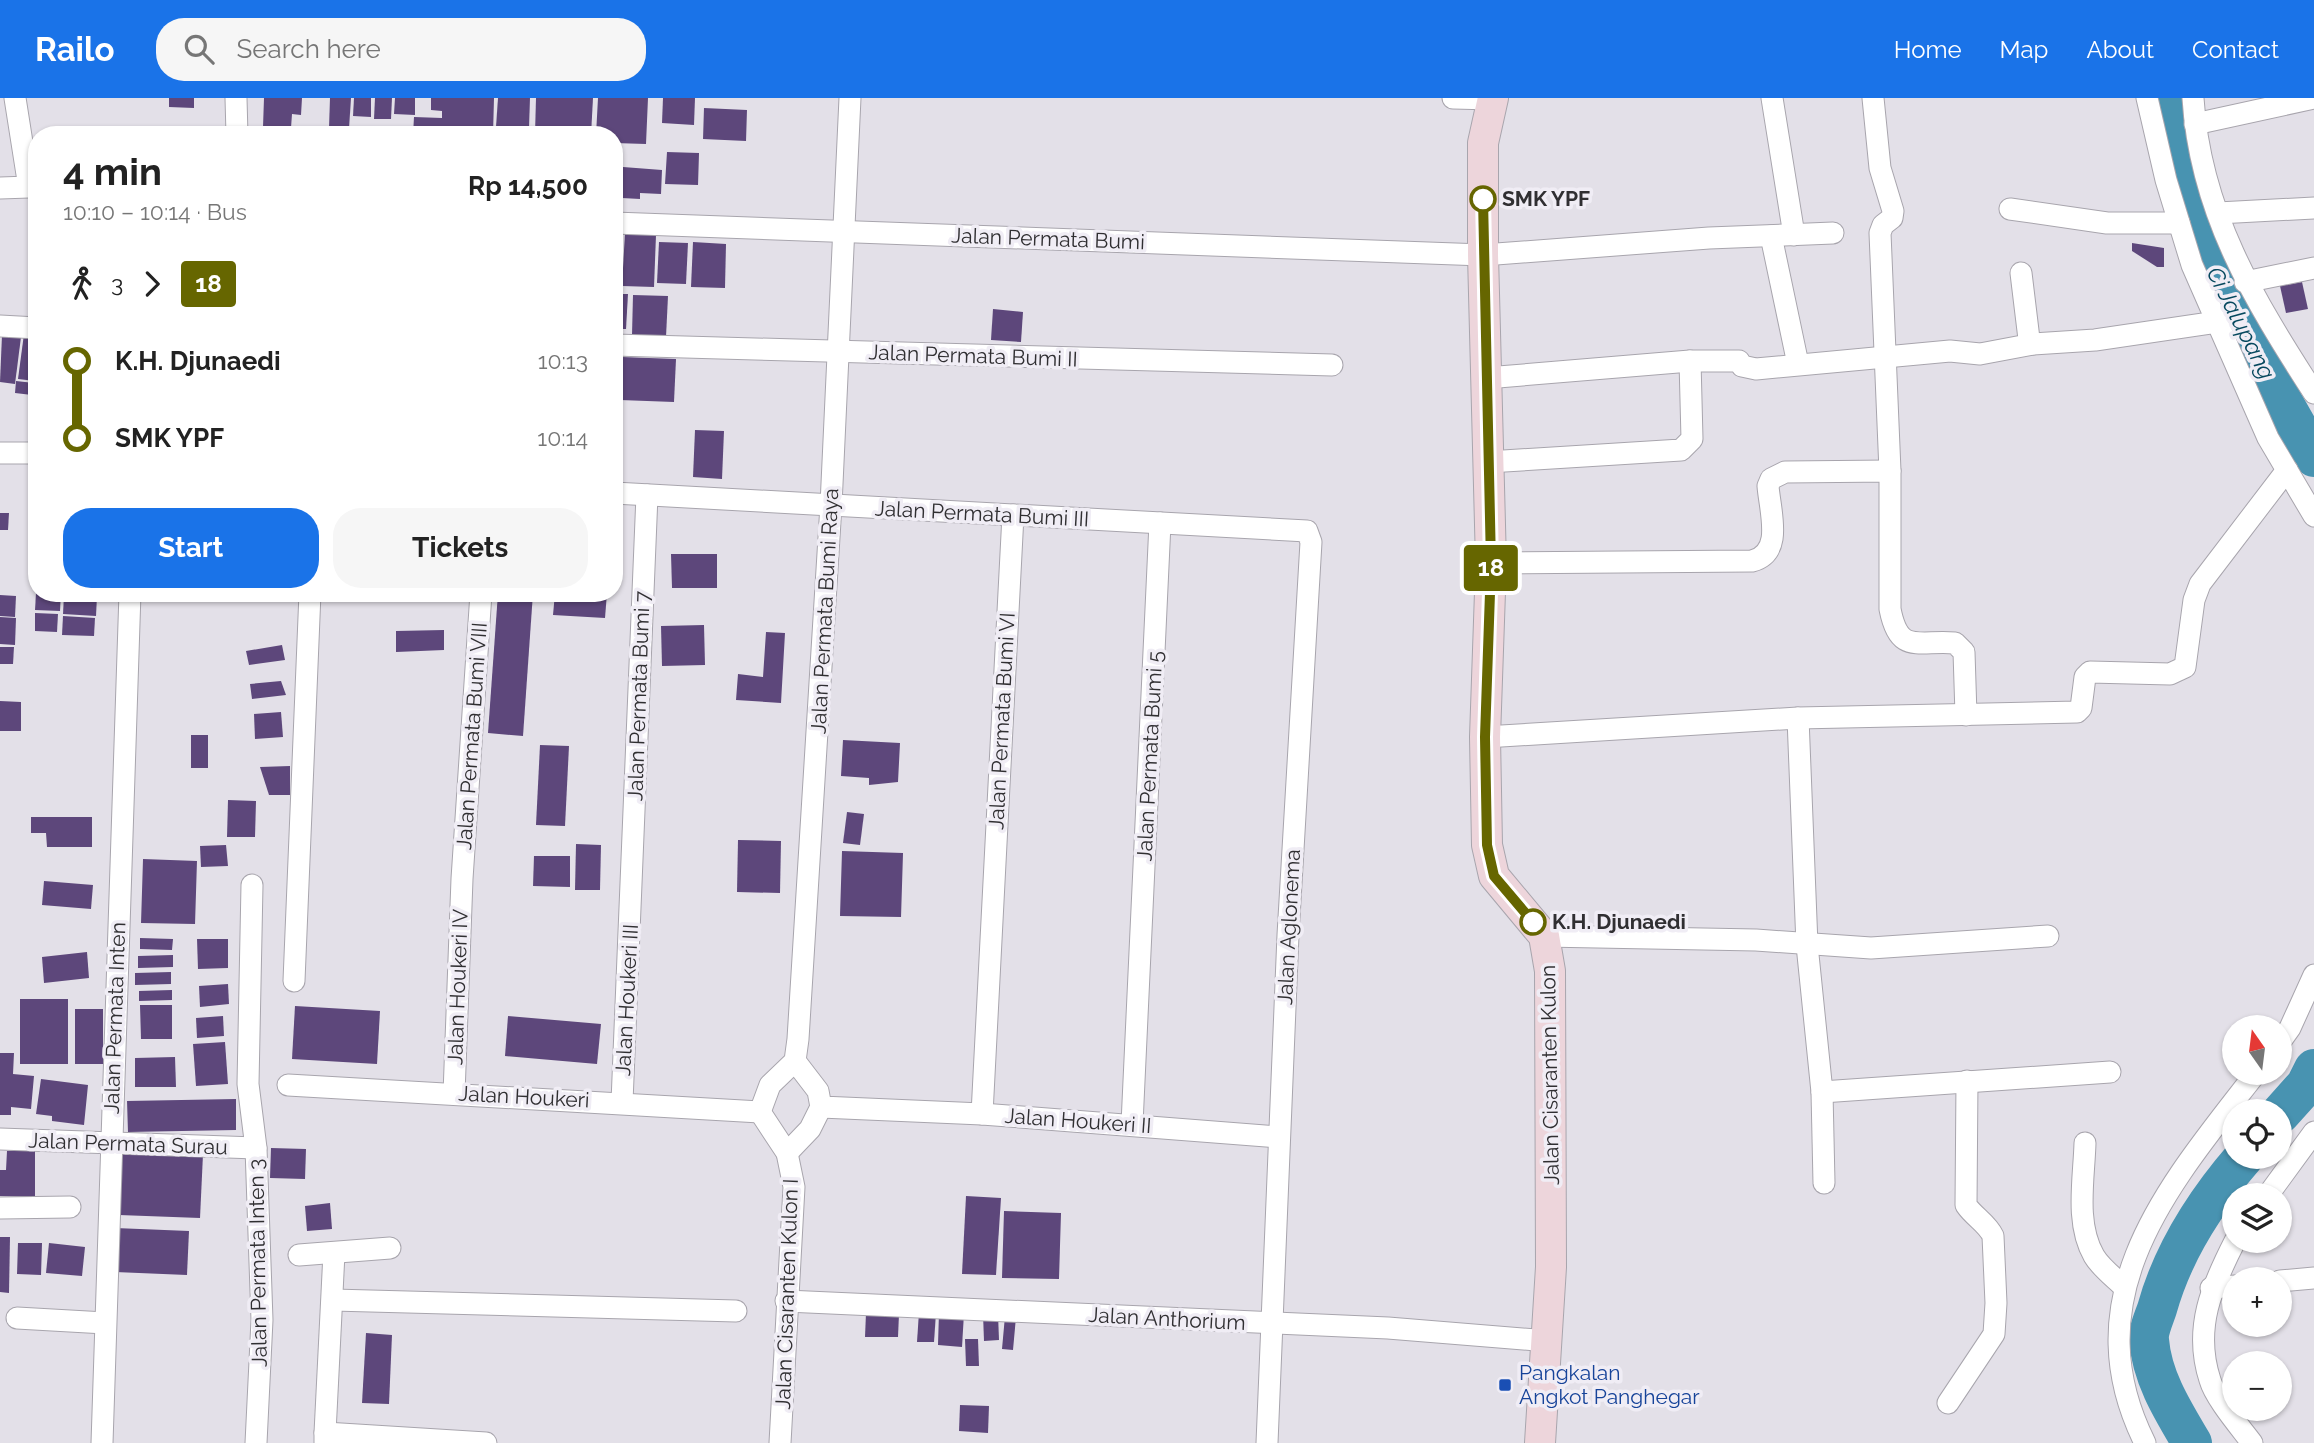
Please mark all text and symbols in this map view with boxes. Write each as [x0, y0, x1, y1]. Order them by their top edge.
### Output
search box [156, 18, 646, 81]
text: Railo [35, 30, 114, 69]
icon: search [180, 30, 218, 68]
text: Search here [236, 34, 381, 64]
text: Home [1894, 35, 1962, 64]
text: Map [2000, 35, 2048, 64]
text: About [2086, 35, 2154, 64]
text: Contact [2192, 35, 2279, 64]
text: 4 min [63, 149, 162, 194]
text: Rp 14,500 [468, 171, 588, 201]
marker: SMK YPF [1470, 186, 1496, 212]
place label: SMK YPF [1502, 186, 1590, 211]
text: 10:10 – 10:14 · Bus [63, 198, 247, 225]
street label: Jalan Permata Bumi [951, 223, 1145, 254]
water label: Ci Jalupang [2202, 262, 2281, 384]
icon: walk [63, 265, 101, 303]
icon: forward [133, 265, 171, 303]
text: 18 [195, 269, 222, 298]
text: 3 [111, 270, 123, 297]
street label: Jalan Permata Bumi II [868, 339, 1078, 372]
text: K.H. Djunaedi [115, 346, 281, 376]
text: 10:13 [538, 347, 588, 374]
text: SMK YPF [115, 423, 224, 453]
text: 10:14 [537, 424, 588, 451]
street label: Jalan Permata Bumi Raya [806, 487, 843, 734]
street label: Jalan Permata Bumi III [874, 495, 1090, 532]
button: Start [63, 508, 319, 588]
button: Tickets [333, 508, 588, 588]
line badge: 18 [1460, 545, 1522, 591]
text: 18 [1478, 553, 1504, 582]
street label: Jalan Permata Bumi 7 [622, 590, 655, 801]
street label: Jalan Permata Bumi VI [983, 612, 1020, 830]
street label: Jalan Permata Bumi VIII [451, 621, 492, 851]
street label: Jalan Permata Bumi 5 [1132, 650, 1167, 862]
street label: Jalan Aglonema [1272, 848, 1305, 1005]
street label: Jalan Houkeri IV [442, 909, 473, 1065]
marker: K.H. Djunaedi [1520, 909, 1546, 935]
place label: K.H. Djunaedi [1552, 909, 1686, 934]
street label: Jalan Permata Inten [99, 922, 130, 1114]
street label: Jalan Houkeri III [610, 923, 643, 1077]
street label: Jalan Cisaranten Kulon [1535, 965, 1564, 1185]
north arrow [2222, 1015, 2292, 1085]
map controls [2222, 1015, 2292, 1421]
street label: Jalan Houkeri [458, 1081, 590, 1112]
button: locate [2222, 1099, 2292, 1169]
street label: Jalan Houkeri II [1004, 1103, 1152, 1138]
street label: Jalan Permata Surau [28, 1128, 228, 1159]
street label: Jalan Permata Inten 3 [243, 1159, 272, 1367]
street label: Jalan Cisaranten Kulon I [770, 1178, 803, 1410]
button: layers [2222, 1183, 2292, 1253]
button: + [2222, 1267, 2292, 1337]
street label: Jalan Anthorium [1088, 1302, 1246, 1335]
button: − [2222, 1351, 2292, 1421]
place label: Pangkalan Angkot Panghegar [1519, 1360, 1700, 1409]
marker: Pangkalan Angkot Panghegar [1497, 1377, 1513, 1393]

